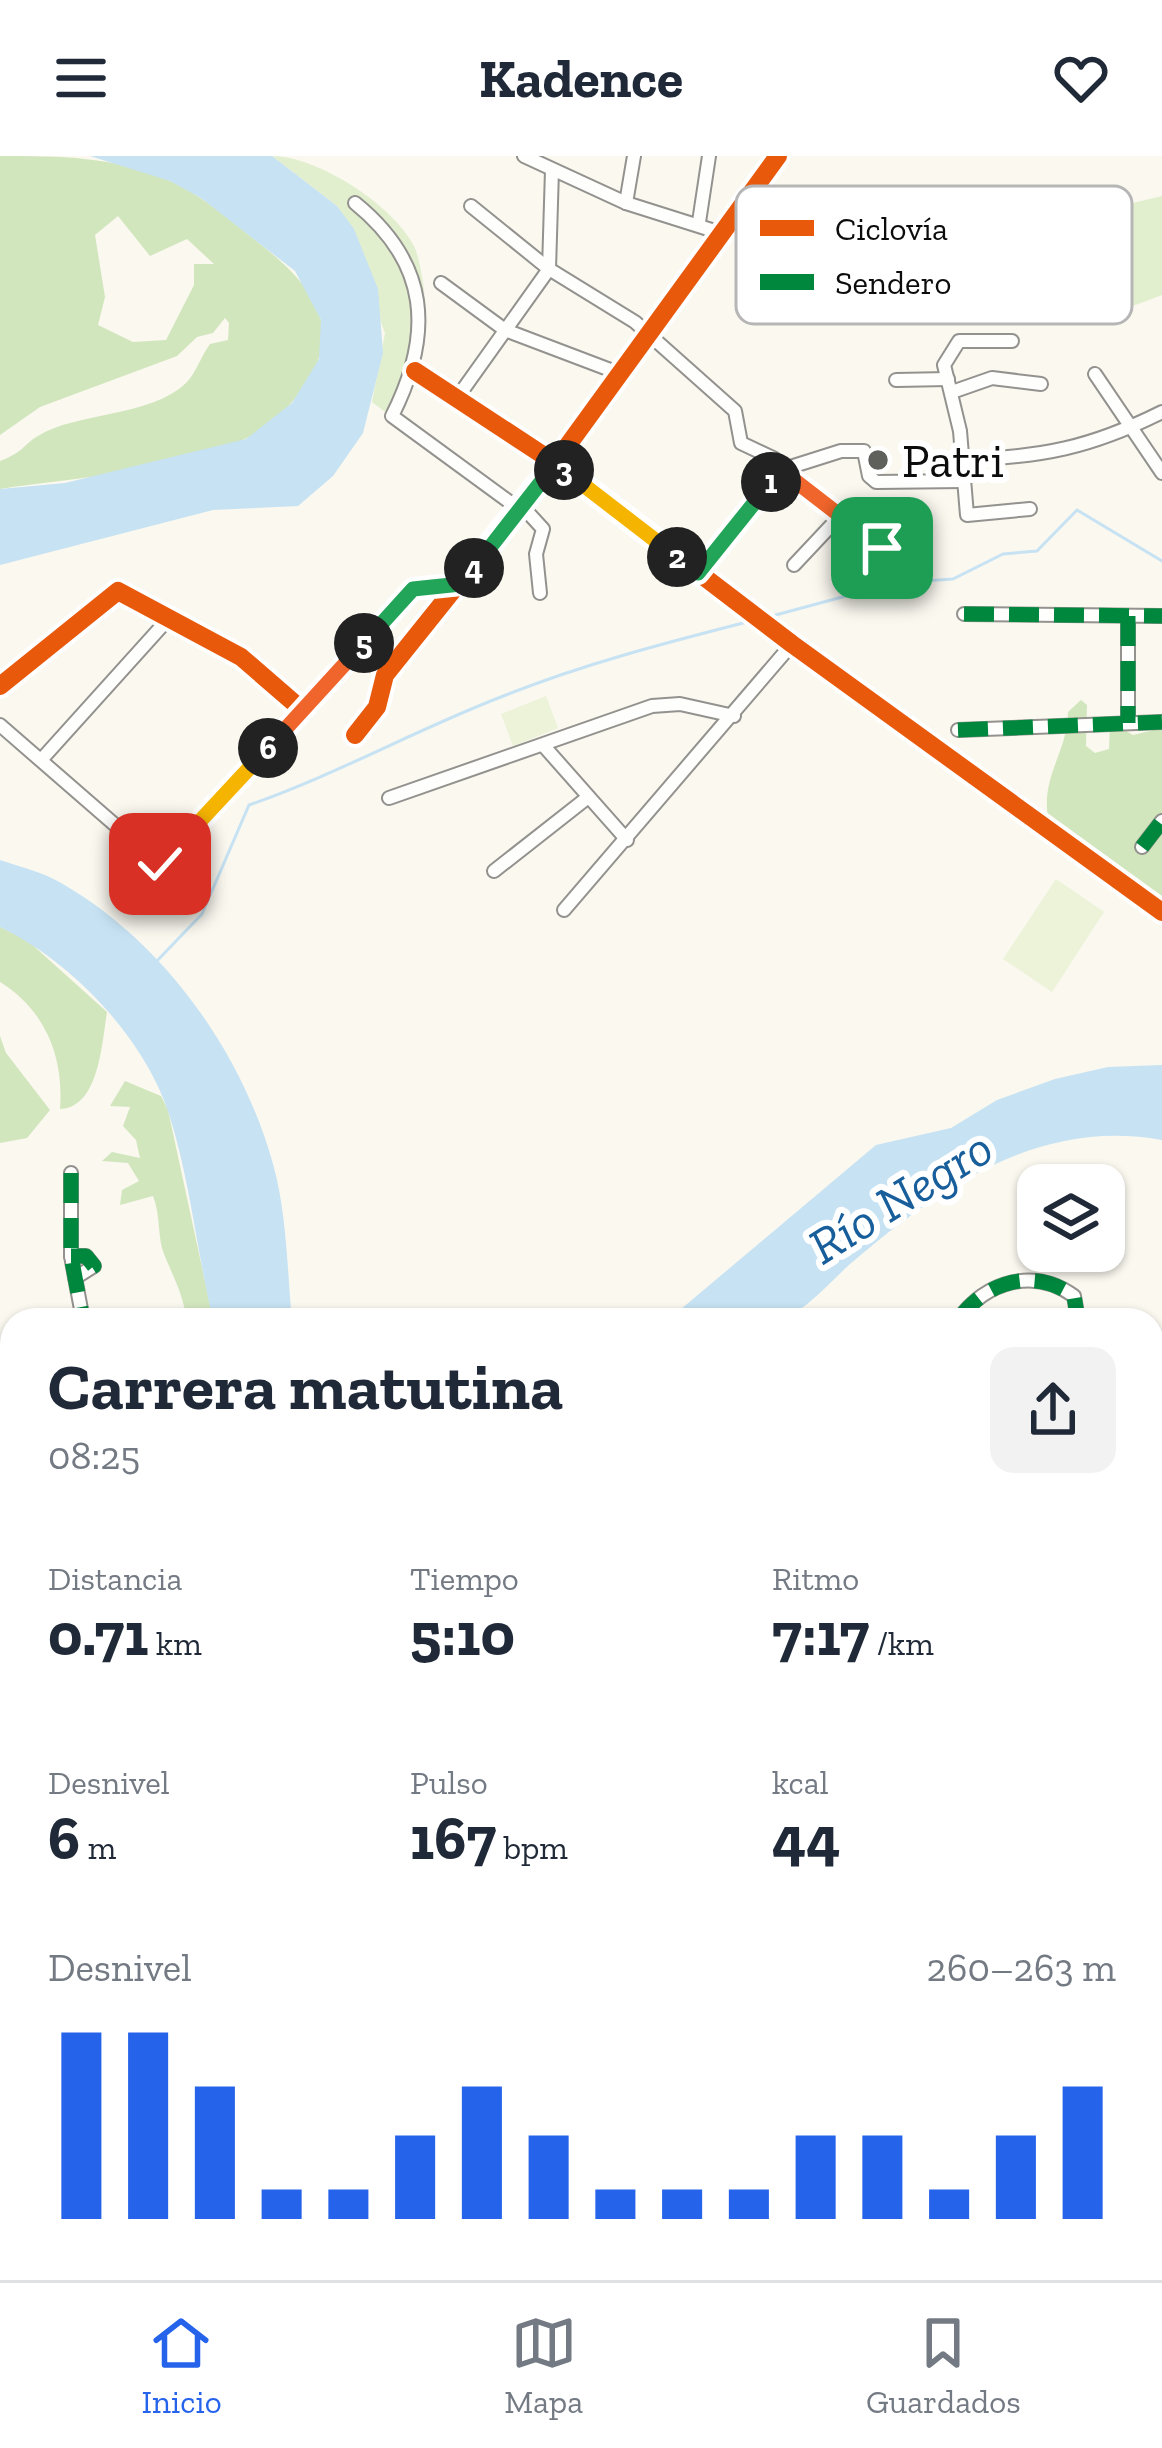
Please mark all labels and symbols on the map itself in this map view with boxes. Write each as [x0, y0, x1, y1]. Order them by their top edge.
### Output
legend [736, 186, 1132, 324]
text: Ciclovía [835, 209, 948, 248]
text: Sendero [835, 263, 951, 302]
place label: Patri [902, 432, 1004, 489]
pin: 3 [534, 440, 594, 500]
marker: Patri [865, 447, 891, 473]
pin: 1 [741, 452, 801, 512]
pin [831, 497, 933, 599]
pin: 2 [647, 527, 707, 587]
pin: 4 [444, 538, 504, 598]
pin: 5 [334, 613, 394, 673]
pin: 6 [238, 718, 298, 778]
pin [109, 813, 211, 915]
water label: Río Negro [797, 1116, 1003, 1277]

